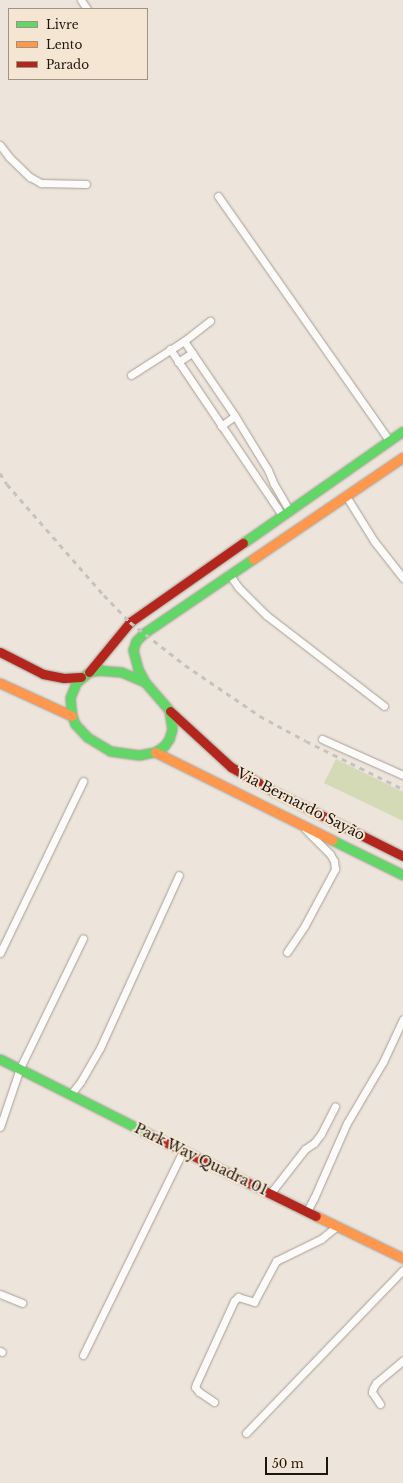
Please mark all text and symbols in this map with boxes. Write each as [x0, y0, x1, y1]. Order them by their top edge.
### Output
legend [8, 8, 148, 80]
text: Livre [46, 17, 79, 32]
text: Lento [46, 37, 82, 52]
text: Parado [46, 57, 89, 72]
street label: Via Bernardo Sayão [234, 764, 368, 844]
street label: Park Way Quadra 01 [131, 1119, 271, 1199]
scale bar [267, 1449, 330, 1475]
text: 50 m [272, 1456, 304, 1471]

